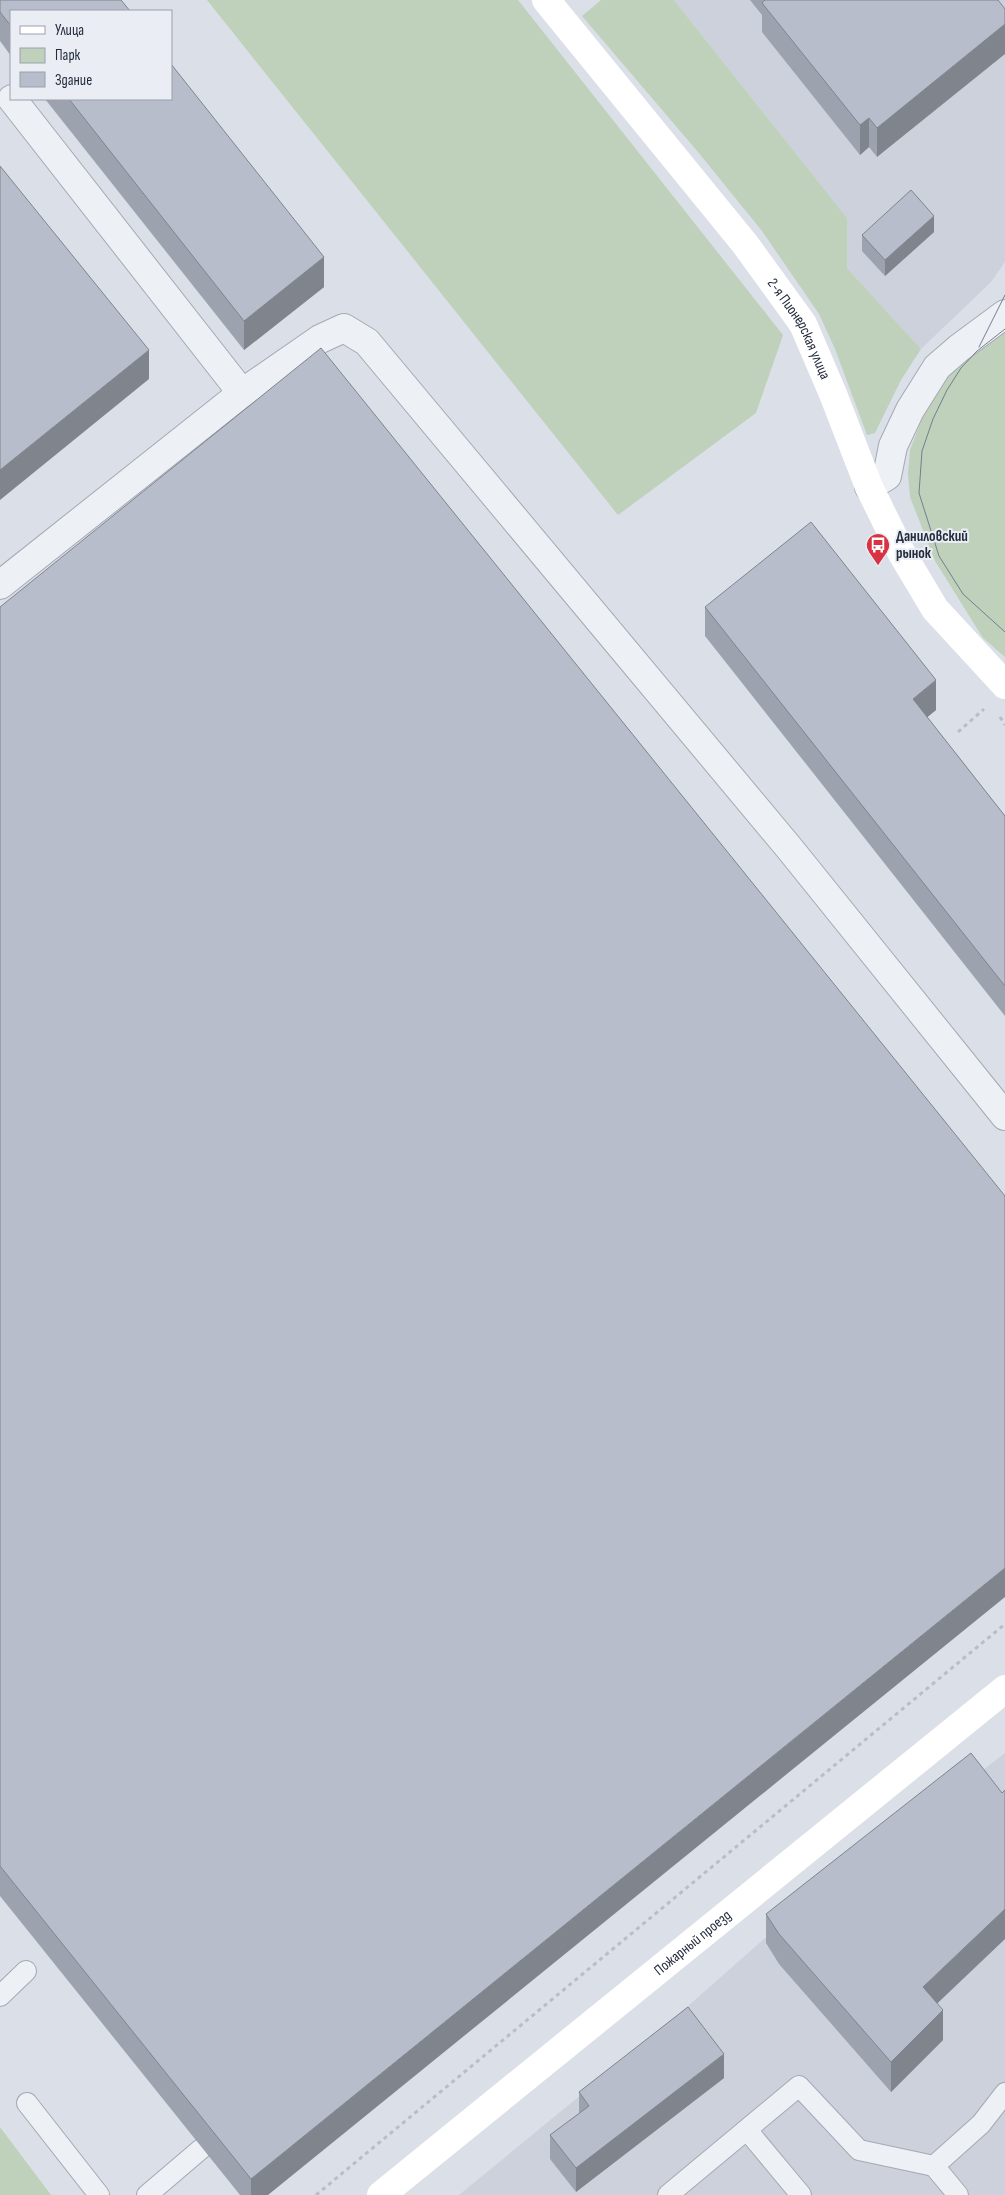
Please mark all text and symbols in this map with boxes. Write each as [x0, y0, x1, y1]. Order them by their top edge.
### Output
legend [10, 10, 172, 100]
text: Улица [55, 21, 84, 40]
text: Парк [55, 46, 81, 65]
text: Здание [55, 71, 92, 90]
street label: 2-я Пионерская улица [763, 275, 835, 383]
place label: Даниловский рынок [896, 527, 968, 563]
bus stop icon: Даниловский рынок [865, 532, 891, 566]
street label: Пожарный проезд [650, 1906, 735, 1980]

